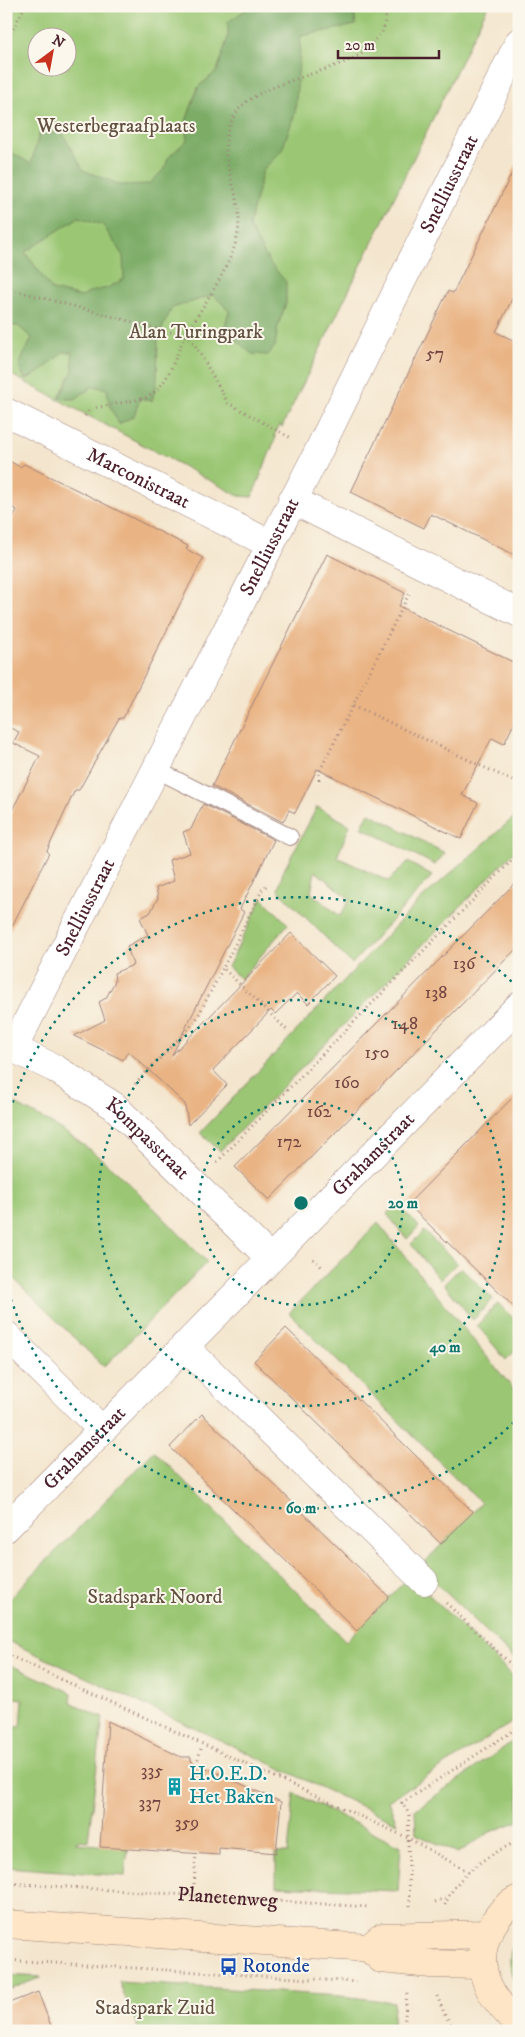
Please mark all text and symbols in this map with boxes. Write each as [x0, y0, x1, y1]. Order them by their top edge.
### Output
north arrow [28, 28, 78, 78]
scale bar [338, 28, 439, 60]
text: N [49, 31, 68, 53]
text: 20 m [345, 36, 375, 55]
park label: Westerbegraafplaats [36, 114, 196, 139]
street label: Snelliusstraat [415, 131, 484, 237]
park label: Alan Turingpark [129, 320, 263, 345]
house number: 57 [426, 343, 444, 365]
street label: Marconistraat [83, 442, 194, 514]
street label: Snelliusstraat [234, 494, 305, 600]
street label: Snelliusstraat [50, 854, 121, 961]
house number: 136 [453, 953, 476, 975]
house number: 138 [425, 982, 447, 1004]
house number: 148 [392, 1013, 418, 1035]
house number: 150 [364, 1042, 390, 1064]
house number: 160 [334, 1072, 360, 1094]
street label: Kompasstraat [101, 1092, 195, 1185]
house number: 162 [307, 1101, 332, 1123]
street label: Grahamstraat [327, 1107, 420, 1202]
house number: 172 [277, 1131, 302, 1153]
centre of rings [292, 1194, 310, 1212]
text: 20 m [388, 1194, 419, 1213]
text: 40 m [428, 1338, 461, 1357]
street label: Grahamstraat [38, 1401, 131, 1495]
text: 60 m [286, 1499, 317, 1518]
park label: Stadspark Noord [88, 1585, 222, 1610]
house number: 335 [141, 1760, 163, 1782]
place label: H.O.E.D. Het Baken [189, 1762, 275, 1810]
building icon: H.O.E.D. Het Baken [165, 1776, 185, 1796]
house number: 337 [139, 1792, 161, 1814]
house number: 359 [175, 1812, 199, 1834]
street label: Planetenweg [177, 1882, 279, 1913]
place label: Rotonde [242, 1954, 310, 1979]
bus stop icon: Rotonde [218, 1956, 238, 1976]
park label: Stadspark Zuid [95, 1996, 215, 2021]

